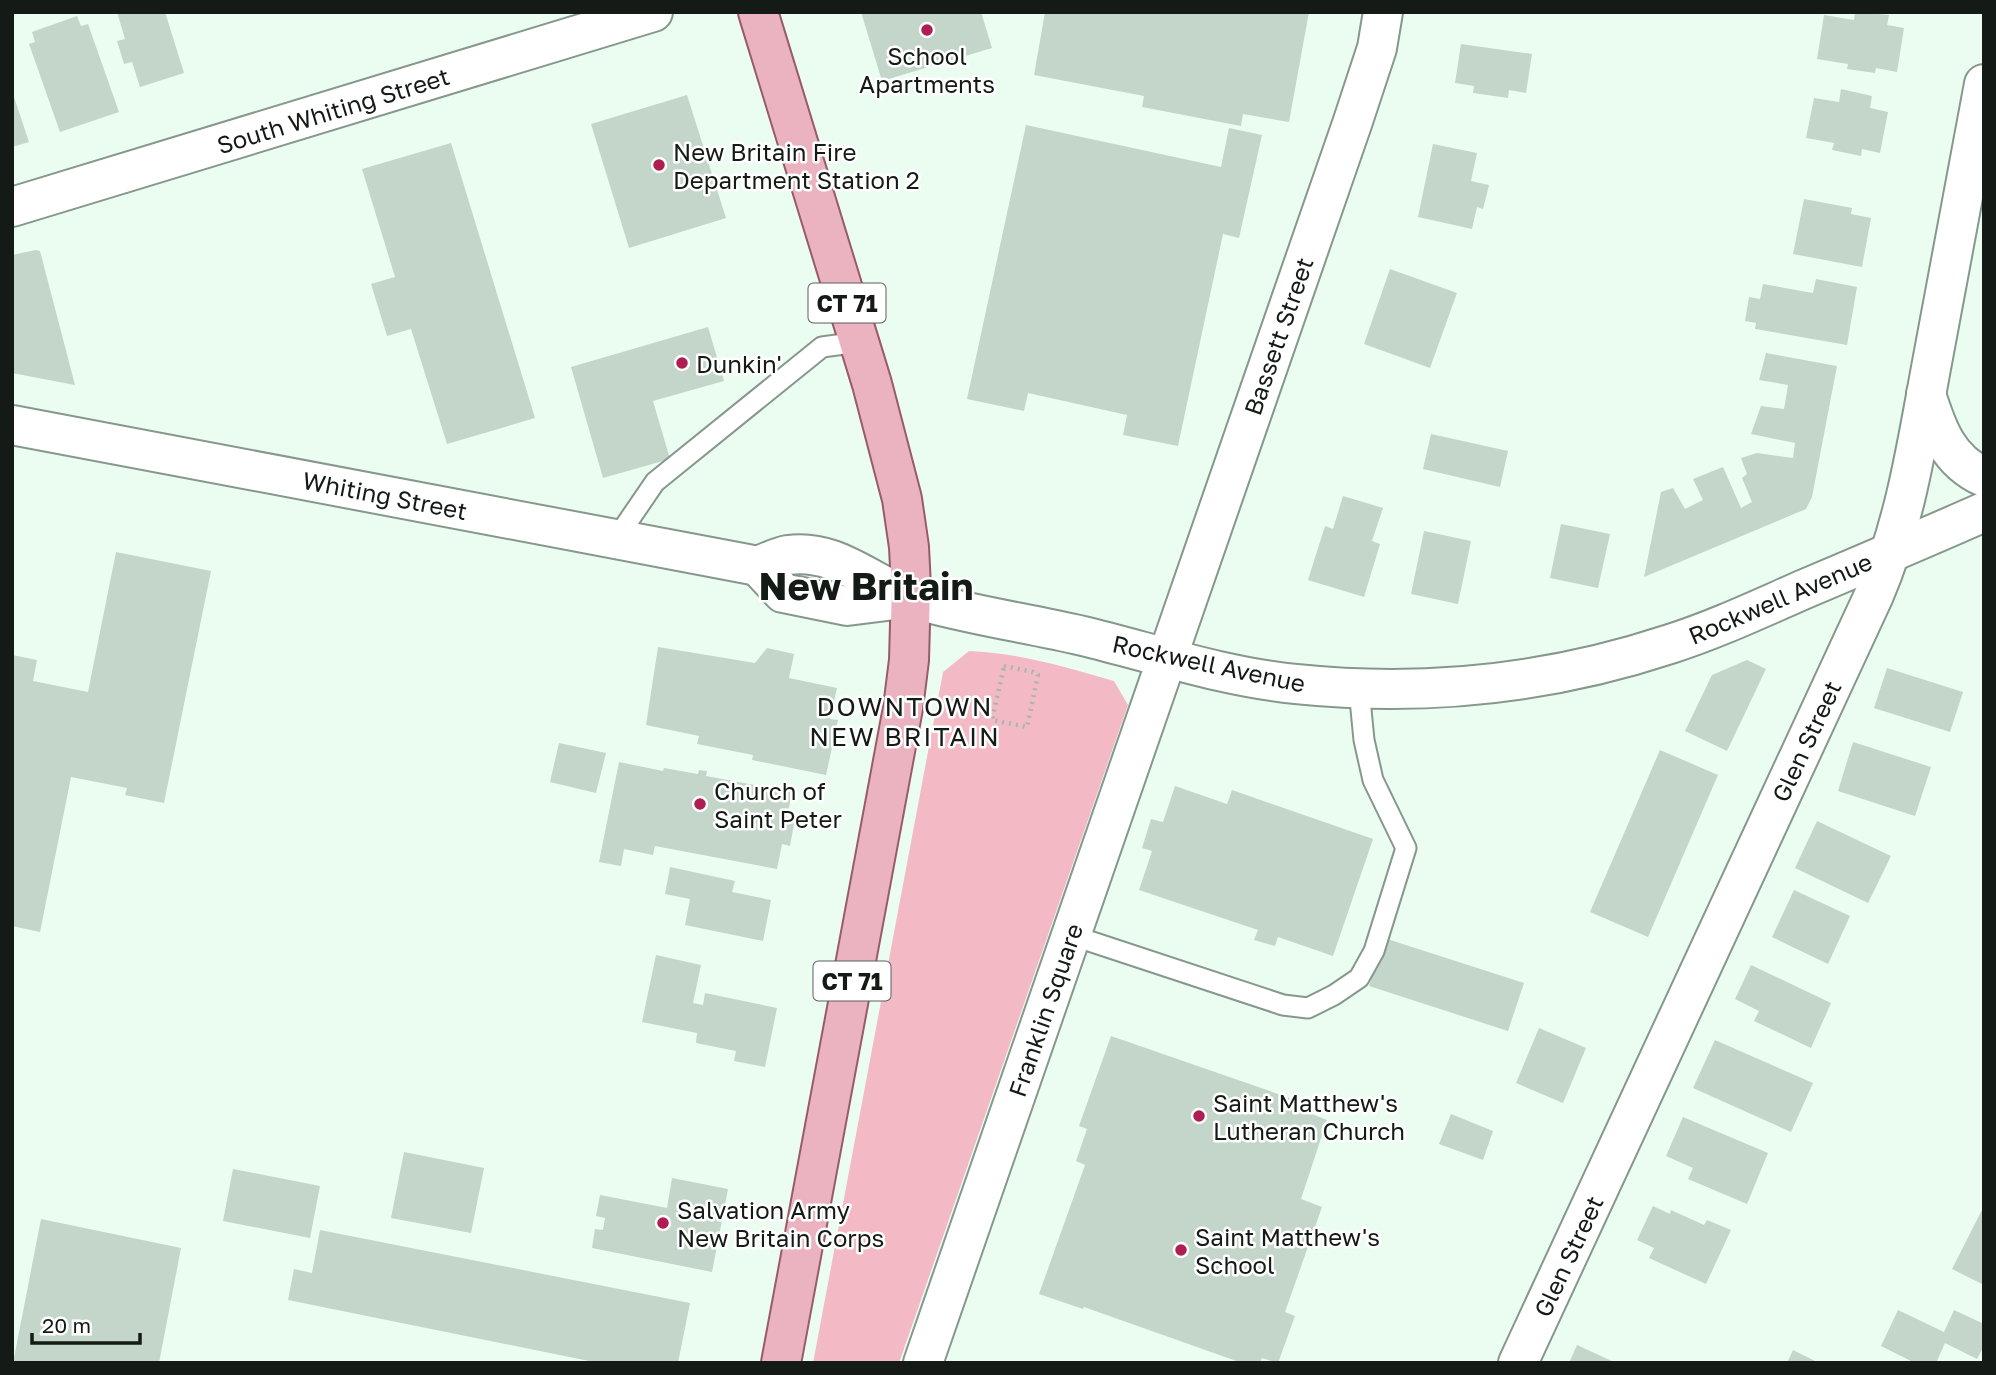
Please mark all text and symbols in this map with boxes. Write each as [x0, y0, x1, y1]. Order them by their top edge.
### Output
marker: School Apartments [919, 22, 935, 38]
place label: School Apartments [859, 41, 995, 98]
street label: South Whiting Street [213, 61, 453, 159]
place label: New Britain Fire Department Station 2 [673, 137, 920, 194]
marker: New Britain Fire Department Station 2 [651, 157, 667, 173]
street label: Bassett Street [1237, 253, 1319, 419]
road number: CT 71 [808, 284, 886, 322]
place label: Dunkin' [696, 349, 782, 378]
marker: Dunkin' [674, 355, 690, 371]
street label: Whiting Street [300, 465, 470, 525]
street label: Rockwell Avenue [1684, 546, 1876, 650]
district label: New Britain [759, 563, 973, 608]
street label: Rockwell Avenue [1110, 628, 1308, 698]
street label: Glen Street [1765, 676, 1847, 806]
district label: DOWNTOWN NEW BRITAIN [809, 691, 1001, 752]
place label: Church of Saint Peter [714, 776, 842, 833]
marker: Church of Saint Peter [692, 796, 708, 812]
street label: Franklin Square [1002, 920, 1088, 1100]
road number: CT 71 [814, 962, 890, 1000]
place label: Saint Matthew's Lutheran Church [1213, 1088, 1405, 1145]
marker: Saint Matthew's Lutheran Church [1191, 1108, 1207, 1124]
street label: Glen Street [1527, 1191, 1609, 1321]
place label: Salvation Army New Britain Corps [677, 1195, 884, 1252]
marker: Salvation Army New Britain Corps [655, 1215, 671, 1231]
place label: Saint Matthew's School [1195, 1222, 1380, 1279]
marker: Saint Matthew's School [1173, 1242, 1189, 1258]
scale bar [32, 1302, 140, 1346]
text: 20 m [42, 1312, 91, 1338]

